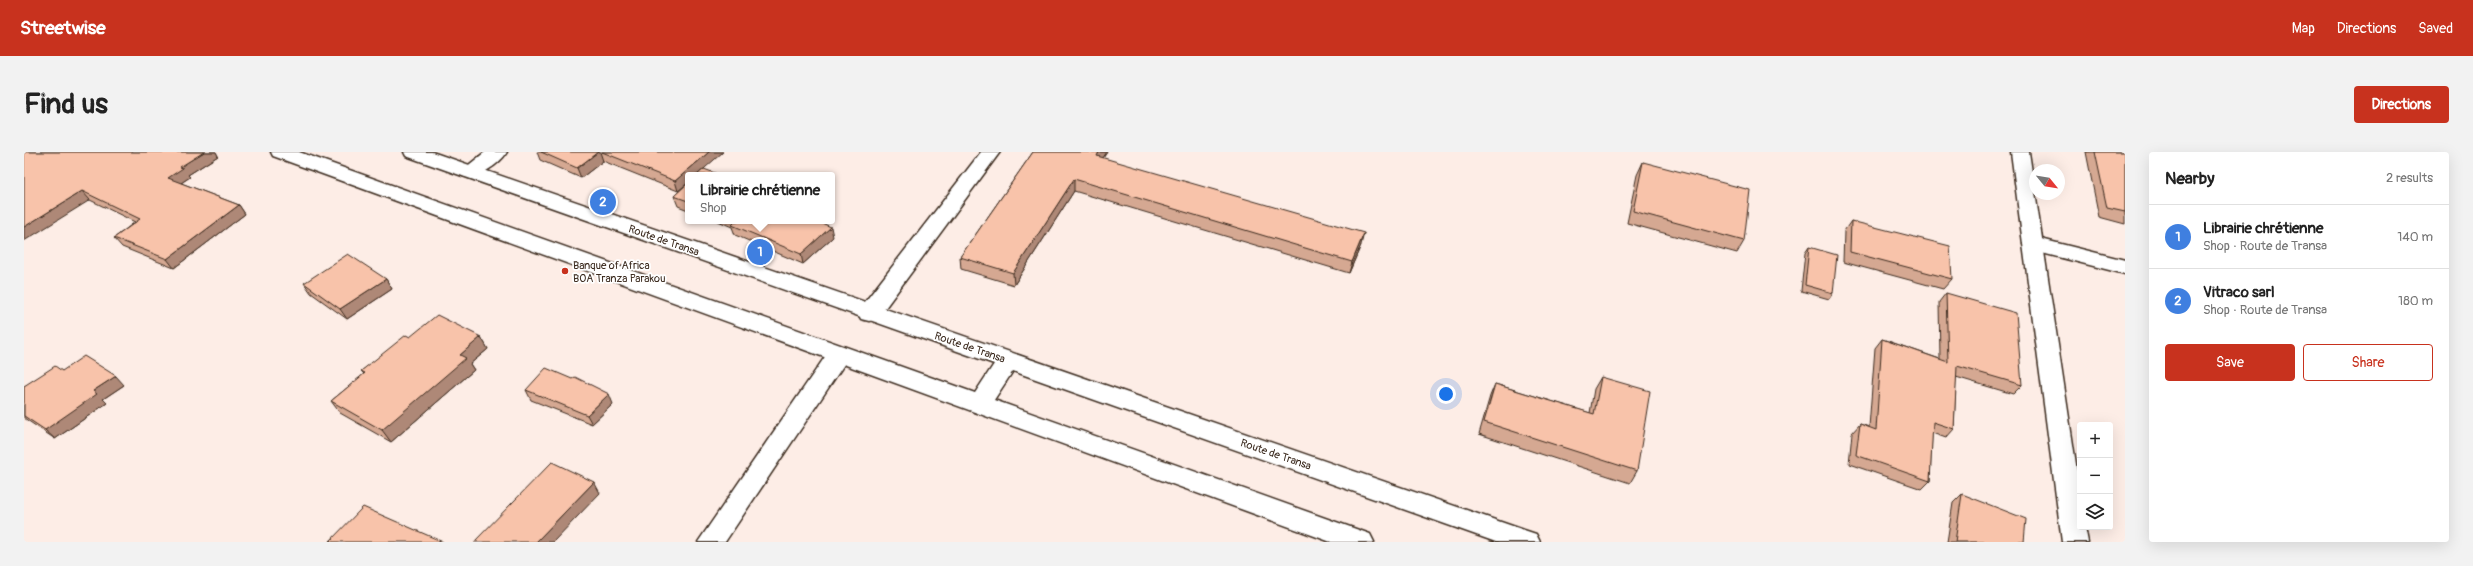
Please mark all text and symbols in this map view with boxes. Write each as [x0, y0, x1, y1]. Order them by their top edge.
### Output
text: Streetwise [20, 16, 106, 40]
text: Map [2292, 20, 2315, 37]
text: Directions [2337, 20, 2396, 37]
text: Saved [2418, 20, 2453, 37]
button: Directions [2354, 86, 2449, 123]
text: Find us [24, 87, 108, 122]
north arrow [2029, 164, 2065, 200]
text: Nearby [2165, 168, 2214, 189]
text: 2 results [2386, 170, 2433, 186]
popup [685, 172, 835, 224]
text: Librairie chrétienne [700, 181, 820, 200]
pin: 2 [590, 187, 616, 217]
text: Shop [700, 200, 727, 216]
text: Librairie chrétienne [2203, 219, 2323, 238]
street label: Route de Transa [627, 222, 701, 259]
text: 1 [2175, 229, 2181, 245]
text: 140 m [2397, 229, 2433, 245]
pin: 1 [747, 237, 773, 267]
text: Shop · Route de Transa [2203, 238, 2327, 254]
place label: Banque of Africa BOA Tranza Parakou [573, 259, 666, 285]
marker: Banque of Africa BOA Tranza Parakou [560, 266, 570, 276]
text: Vitraco sarl [2203, 283, 2275, 302]
text: 2 [2174, 293, 2182, 309]
text: 180 m [2398, 293, 2433, 309]
text: Shop · Route de Transa [2203, 302, 2327, 318]
street label: Route de Transa [933, 329, 1007, 366]
button: Save [2165, 344, 2295, 381]
button: Share [2303, 344, 2433, 381]
your location [1436, 384, 1456, 404]
map controls [2077, 422, 2113, 530]
button: + [2077, 422, 2113, 458]
street label: Route de Transa [1239, 436, 1313, 473]
button: − [2077, 458, 2113, 494]
button: layers [2077, 494, 2113, 530]

